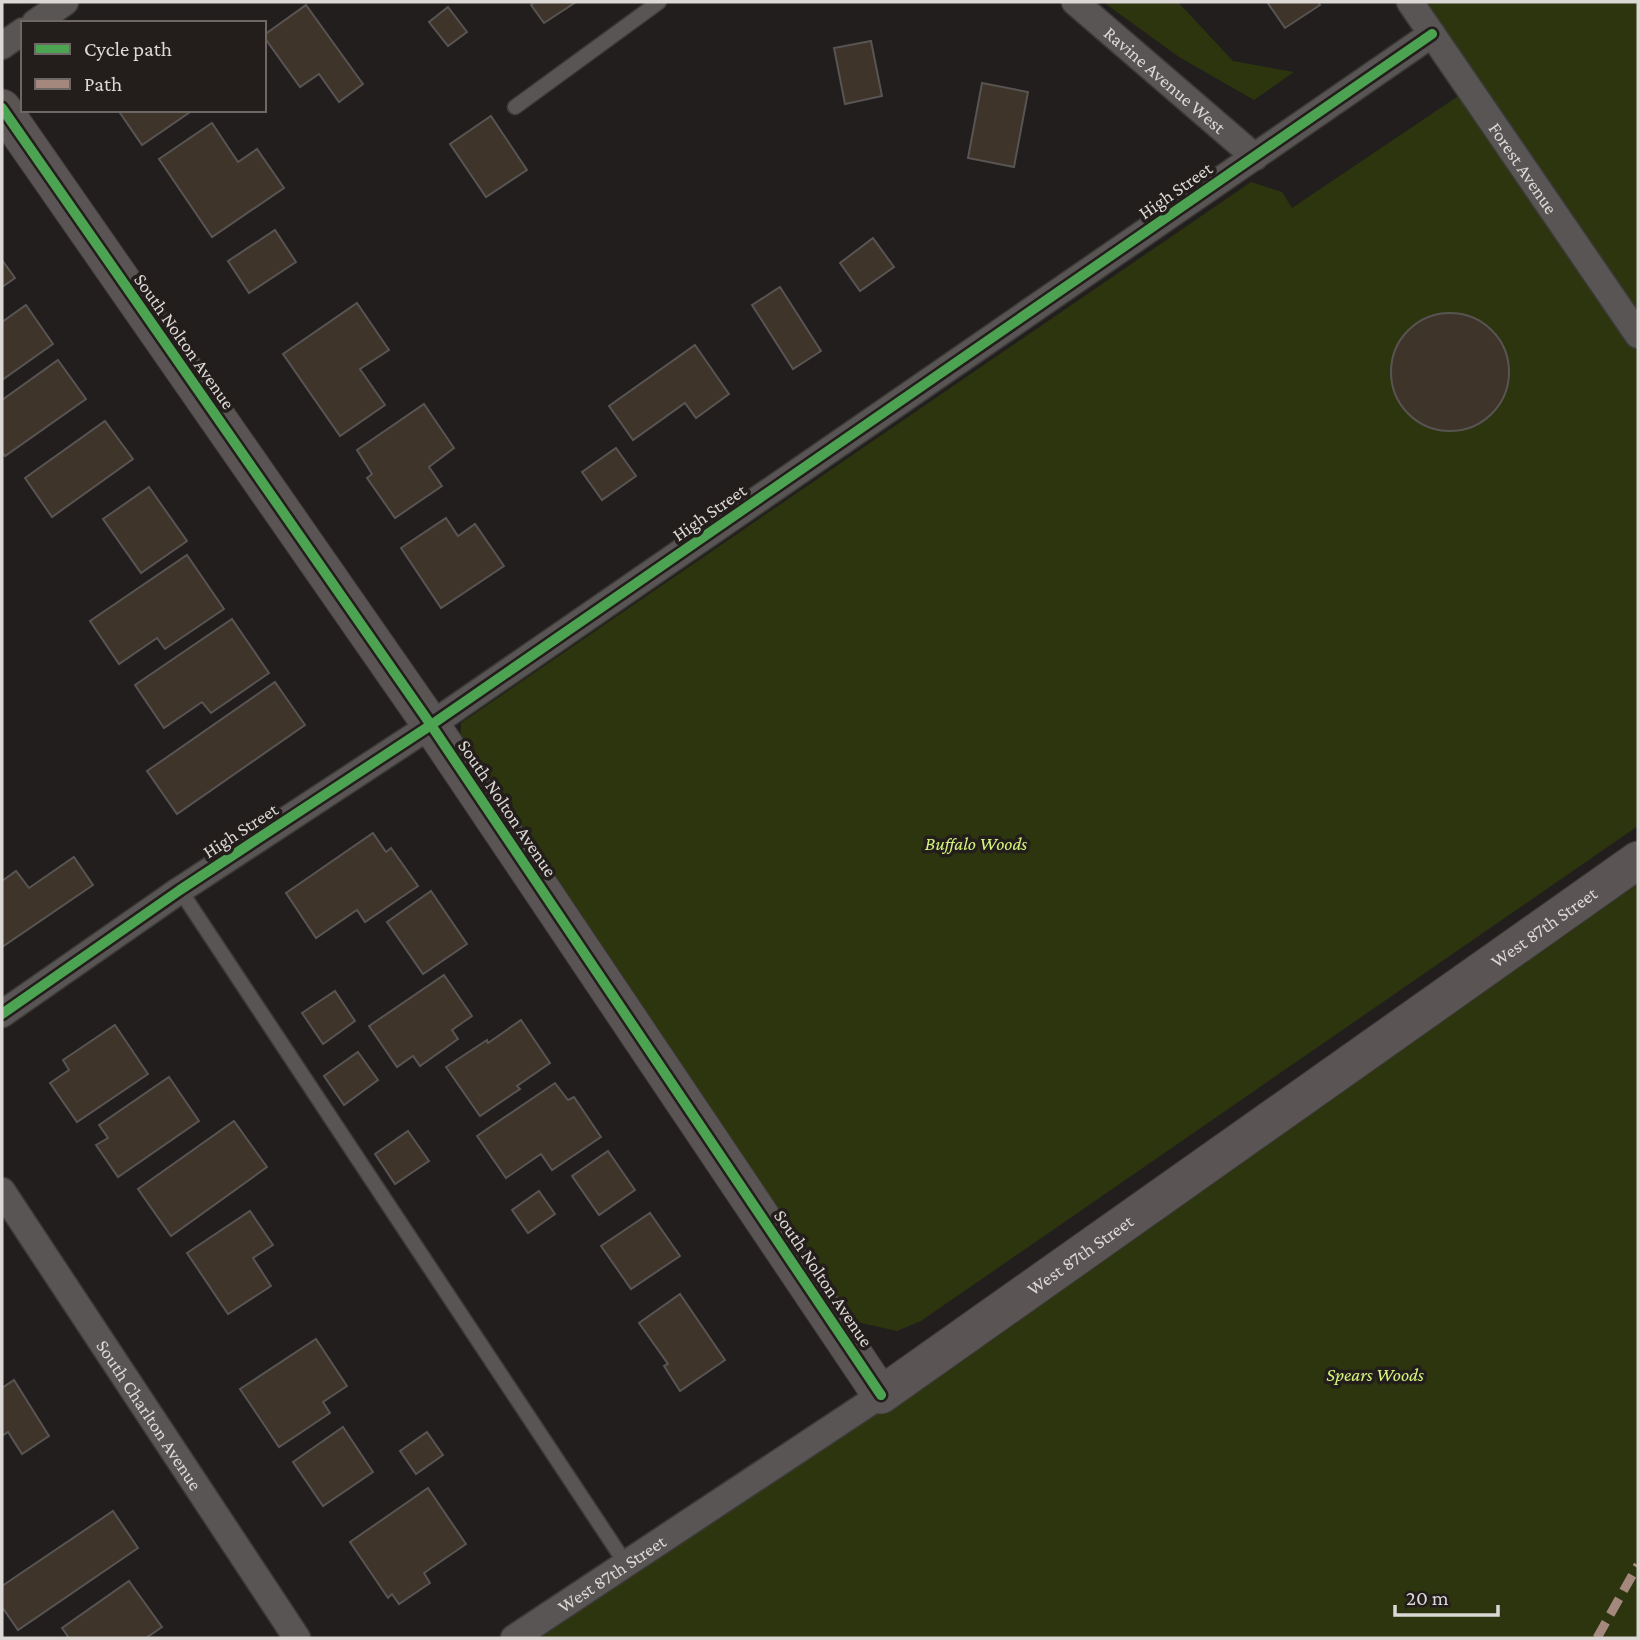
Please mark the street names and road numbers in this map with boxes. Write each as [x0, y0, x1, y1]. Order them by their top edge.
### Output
street label: Ravine Avenue West [1100, 22, 1230, 138]
street label: Forest Avenue [1484, 118, 1562, 218]
street label: High Street [1134, 157, 1217, 223]
street label: South Nolton Avenue [130, 270, 239, 413]
street label: High Street [668, 479, 751, 545]
street label: South Nolton Avenue [454, 736, 561, 881]
street label: High Street [199, 798, 282, 862]
street label: West 87th Street [1487, 882, 1602, 972]
street label: South Nolton Avenue [770, 1206, 877, 1351]
street label: West 87th Street [1023, 1210, 1138, 1300]
street label: South Charlton Avenue [92, 1336, 206, 1494]
street label: West 87th Street [554, 1530, 670, 1617]

